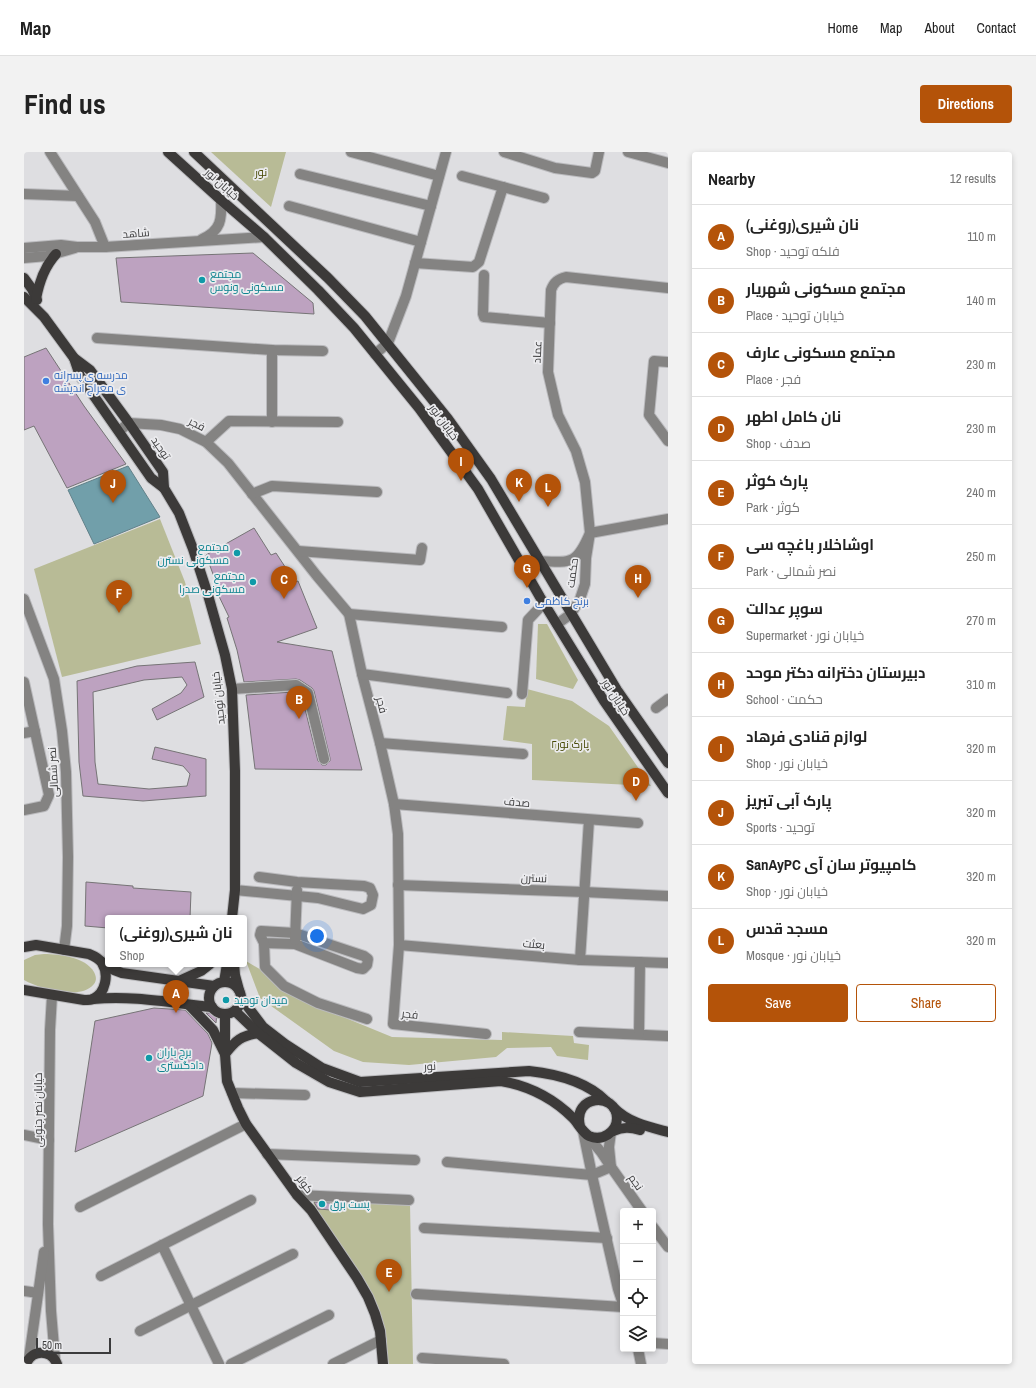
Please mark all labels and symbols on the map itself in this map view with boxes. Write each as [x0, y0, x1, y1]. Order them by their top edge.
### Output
street label: خیابان نور [201, 164, 242, 203]
park label: نور [254, 165, 267, 179]
street label: شاهد [122, 225, 150, 241]
place label: مجتمع مسکونی ونوس [210, 267, 284, 294]
marker: مجتمع مسکونی ونوس [197, 275, 207, 285]
street label: عماد [530, 341, 544, 363]
place label: مدرسه ی پسرانه ی معراج اندیشه [54, 368, 128, 396]
marker: مدرسه ی پسرانه ی معراج اندیشه [41, 376, 51, 386]
street label: خیابان نور [426, 401, 462, 443]
street label: فجر [186, 414, 208, 434]
street label: توحید [148, 434, 174, 462]
pin: I [448, 448, 474, 481]
pin: K [506, 469, 532, 502]
pin: J [100, 470, 126, 503]
pin: L [535, 474, 561, 507]
place label: مجتمع مسکونی نسترن [157, 540, 229, 567]
marker: مجتمع مسکونی نسترن [232, 548, 242, 558]
pin: G [514, 555, 540, 588]
street label: حکمت [563, 557, 581, 589]
pin: H [625, 565, 651, 598]
pin: C [271, 566, 297, 599]
place label: مجتمع مسکونی صدرا [179, 569, 245, 596]
marker: مجتمع مسکونی صدرا [248, 577, 258, 587]
pin: F [106, 580, 132, 613]
place label: برنج کاظمی [535, 594, 589, 609]
marker: برنج کاظمی [522, 596, 532, 606]
street label: خیابان توحید [208, 671, 228, 725]
street label: خیابان نور [598, 675, 633, 718]
pin: B [286, 686, 312, 719]
street label: فجر [373, 694, 391, 715]
park label: پارک نور۲ [551, 737, 589, 751]
street label: نصر شمالی [45, 746, 61, 797]
pin: D [623, 768, 649, 801]
street label: صدف [503, 794, 531, 810]
street label: نسترن [521, 871, 547, 885]
your location [307, 926, 327, 946]
street label: بعثت [522, 936, 546, 952]
pin: A [163, 980, 189, 1013]
place label: میدان توحید [234, 993, 288, 1007]
marker: میدان توحید [221, 995, 231, 1005]
street label: فجر [400, 1006, 419, 1022]
place label: برج باران دادگستری [157, 1045, 204, 1072]
marker: برج باران دادگستری [144, 1053, 154, 1063]
street label: نور [423, 1059, 437, 1073]
street label: خیابان نصر جنوبی [31, 1073, 45, 1147]
street label: کوثر [293, 1171, 317, 1196]
street label: نجم [625, 1171, 647, 1194]
place label: پست برق [330, 1197, 370, 1211]
marker: پست برق [317, 1199, 327, 1209]
pin: E [376, 1259, 402, 1292]
scale bar [36, 1336, 111, 1355]

